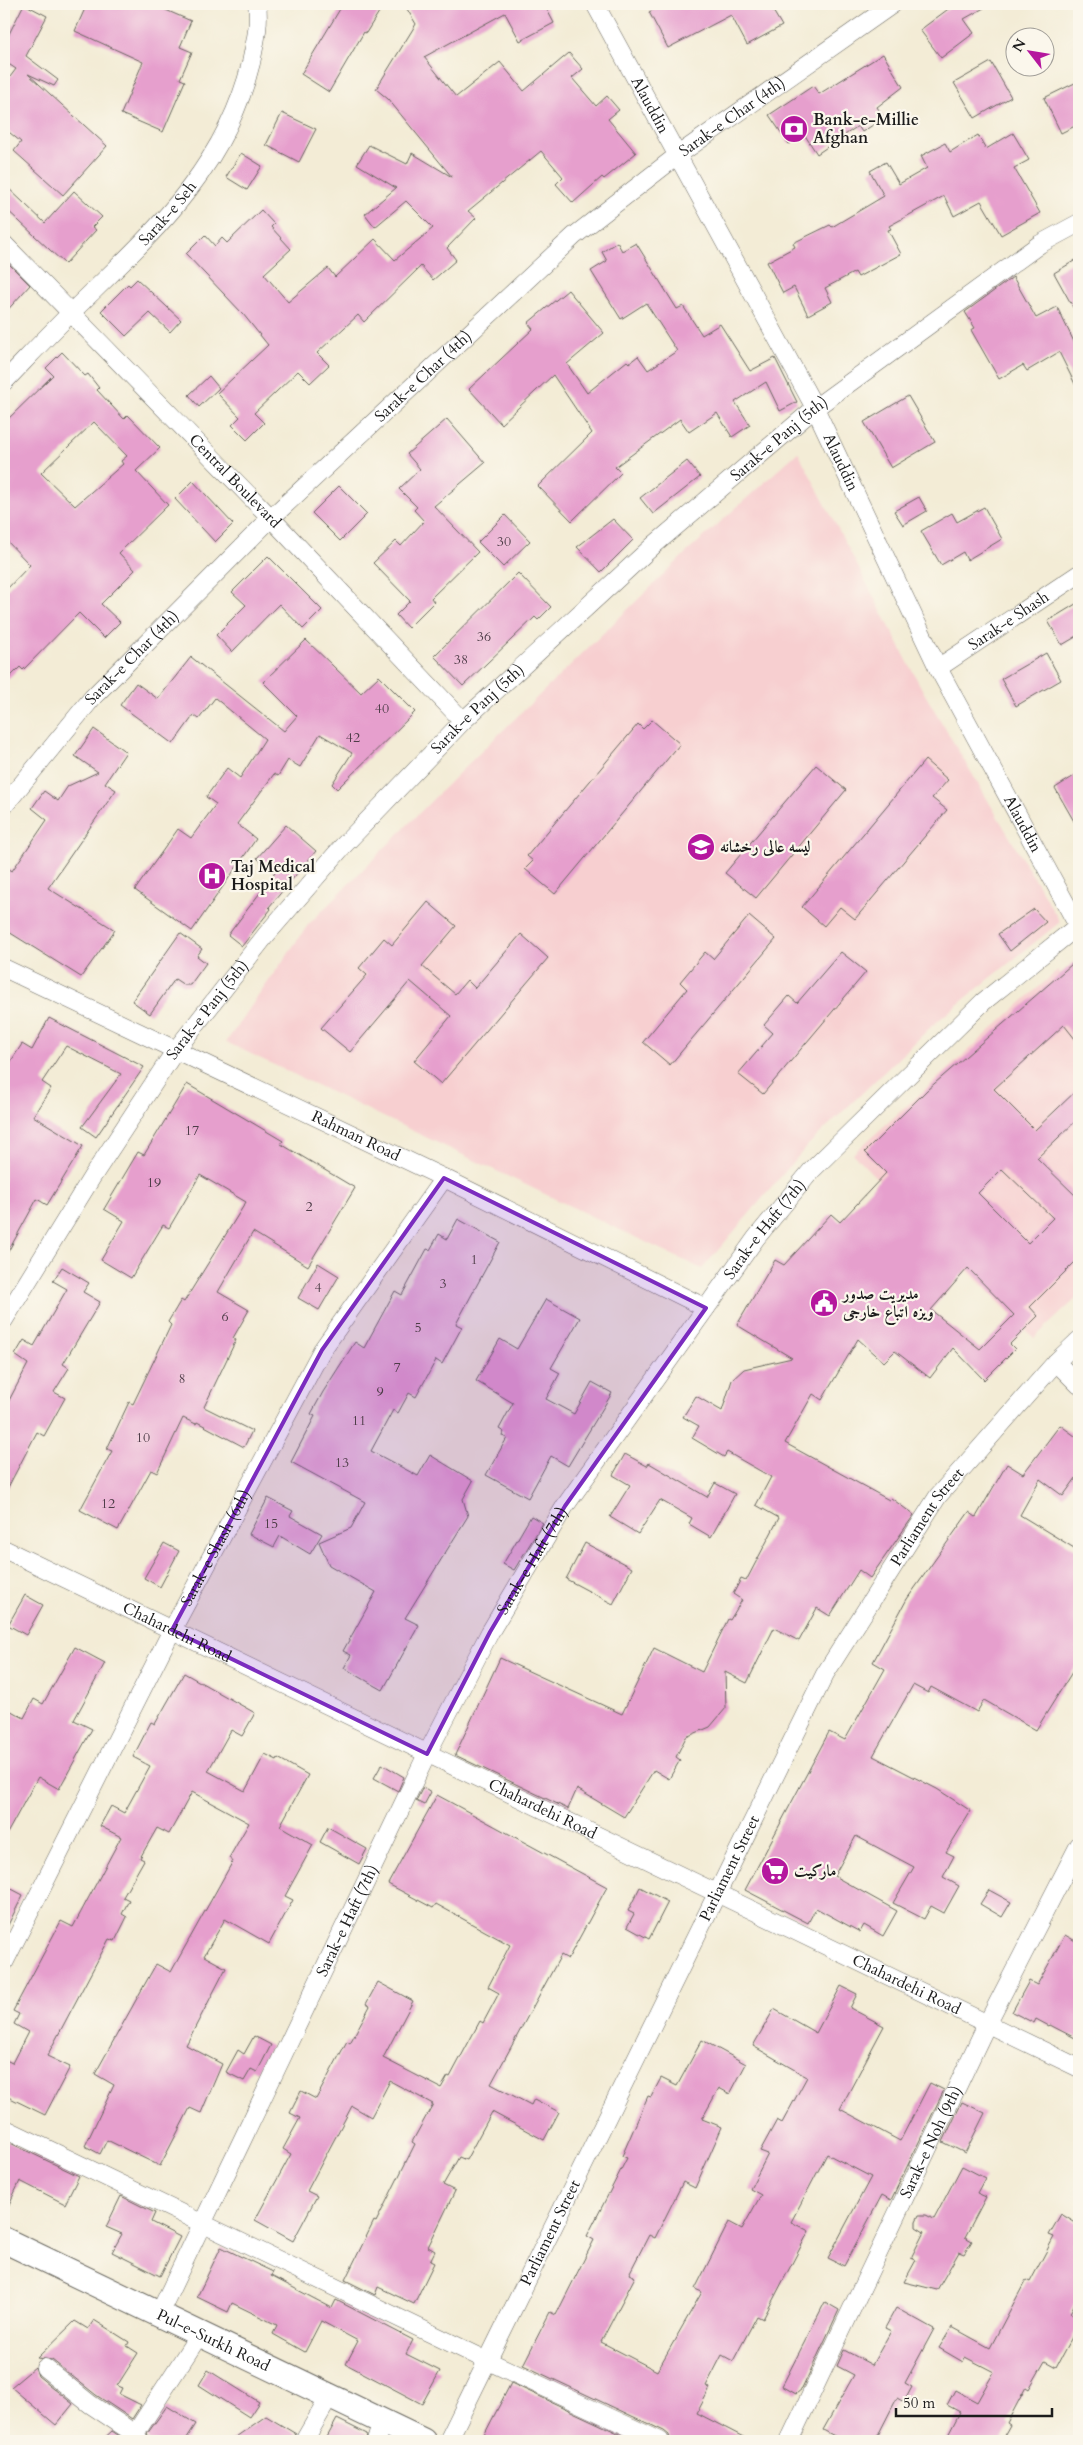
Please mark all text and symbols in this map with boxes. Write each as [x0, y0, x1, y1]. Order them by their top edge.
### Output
north arrow [1006, 28, 1056, 78]
text: N [1008, 35, 1031, 56]
street label: Sarak-e Char (4th) [675, 72, 790, 162]
street label: Alauddin [626, 73, 674, 137]
place label: Bank-e-Millie Afghan [813, 109, 919, 149]
bank icon: Bank-e-Millie Afghan [779, 114, 809, 144]
street label: Sarak-e Seh [134, 177, 202, 251]
street label: Sarak-e Char (4th) [370, 326, 476, 427]
street label: Sarak-e Panj (5th) [726, 391, 832, 486]
street label: Central Boulevard [184, 429, 286, 533]
street label: Alauddin [817, 430, 864, 495]
house number: 30 [497, 532, 511, 551]
street label: Sarak-e Shash [964, 586, 1054, 656]
street label: Sarak-e Char (4th) [80, 606, 184, 710]
house number: 36 [477, 627, 491, 646]
house number: 38 [454, 650, 468, 669]
street label: Sarak-e Panj (5th) [426, 659, 529, 759]
house number: 40 [375, 699, 389, 718]
house number: 42 [346, 728, 360, 747]
street label: Alauddin [998, 791, 1047, 856]
school or university icon: لیسه عالی رخشانه [686, 832, 716, 862]
place label: لیسه عالی رخشانه [720, 836, 811, 858]
place label: Taj Medical Hospital [231, 856, 315, 896]
hospital icon: Taj Medical Hospital [197, 861, 227, 891]
street label: Sarak-e Panj (5th) [161, 955, 253, 1064]
street label: Rahman Road [308, 1105, 404, 1167]
house number: 17 [185, 1121, 199, 1140]
house number: 19 [147, 1173, 161, 1192]
street label: Sarak-e Haft (7th) [719, 1175, 811, 1284]
house number: 2 [305, 1197, 313, 1216]
house number: 1 [470, 1250, 478, 1269]
house number: 3 [439, 1274, 447, 1293]
house number: 4 [314, 1278, 322, 1297]
place label: مدیریت صدور ویزه اتباع خارجی [841, 1283, 934, 1325]
public building icon: مدیریت صدور ویزه اتباع خارجی [809, 1288, 839, 1318]
house number: 6 [221, 1307, 229, 1326]
house number: 5 [414, 1318, 422, 1337]
house number: 7 [393, 1358, 401, 1377]
house number: 8 [178, 1369, 186, 1388]
house number: 9 [376, 1382, 384, 1401]
house number: 11 [352, 1411, 366, 1430]
house number: 10 [136, 1428, 150, 1447]
house number: 13 [335, 1453, 349, 1472]
street label: Parliament Street [885, 1463, 969, 1570]
street label: Sarak-e Shash (6th) [176, 1486, 256, 1610]
house number: 12 [101, 1494, 115, 1513]
street label: Sarak-e Haft (7th) [492, 1503, 573, 1619]
house number: 15 [264, 1514, 278, 1533]
street label: Chahardehi Road [119, 1597, 235, 1668]
street label: Chahardehi Road [485, 1773, 601, 1845]
street label: Parliament Street [694, 1812, 765, 1925]
supermarket icon: مارکیت [760, 1856, 790, 1886]
place label: مارکیت [794, 1860, 837, 1882]
street label: Sarak-e Haft (7th) [311, 1861, 383, 1980]
street label: Chahardehi Road [848, 1949, 965, 2020]
street label: Sarak-e Noh (9th) [895, 2082, 967, 2202]
street label: Parliament Street [515, 2176, 586, 2289]
street label: Pul-e-Surkh Road [153, 2304, 274, 2377]
scale bar [896, 2385, 1052, 2417]
text: 50 m [903, 2393, 935, 2413]

